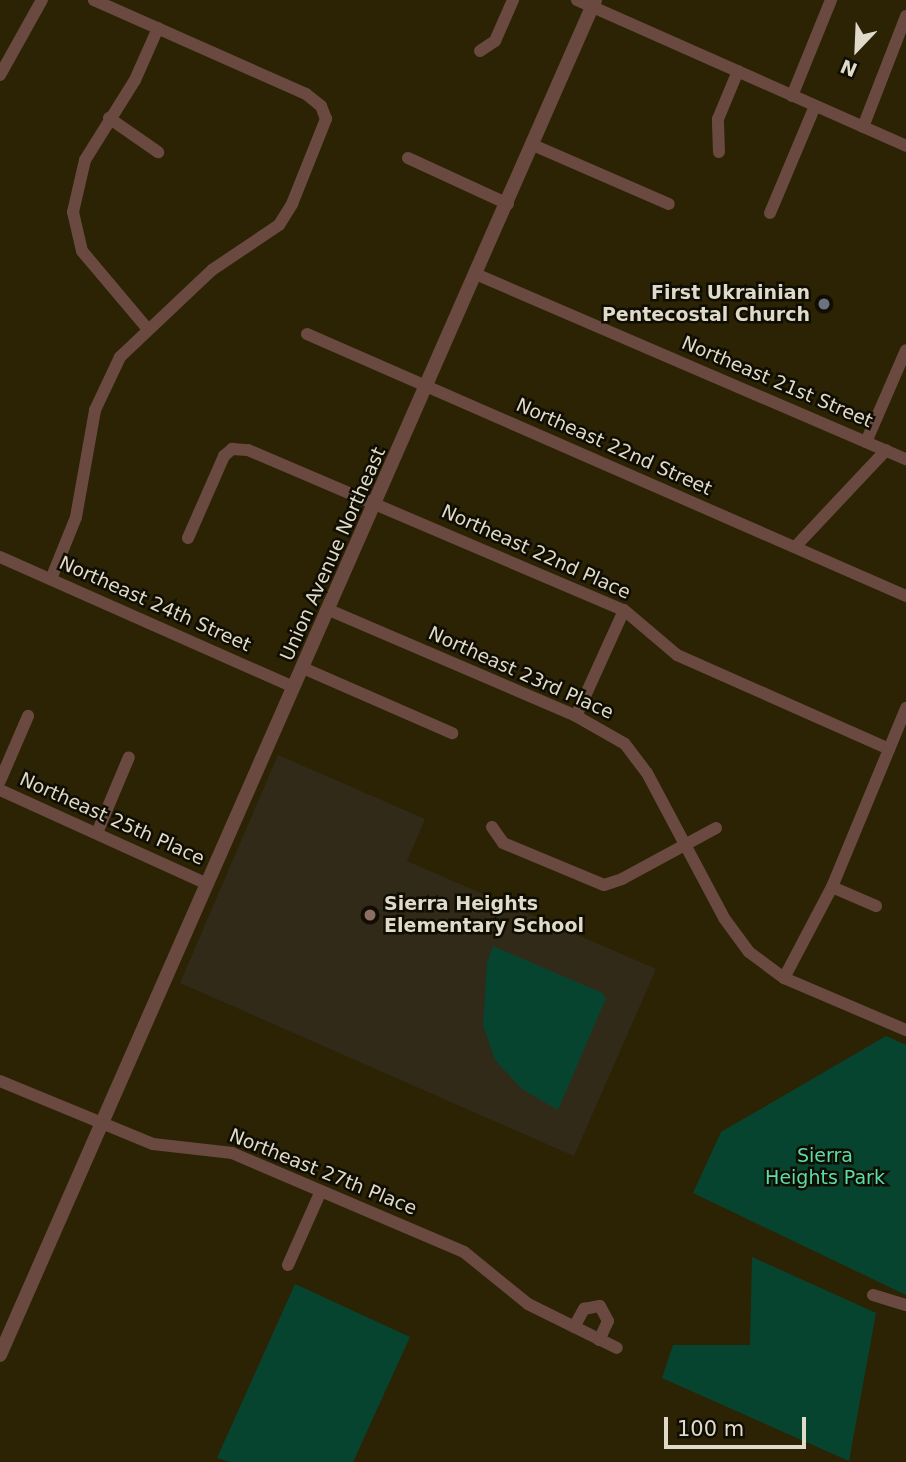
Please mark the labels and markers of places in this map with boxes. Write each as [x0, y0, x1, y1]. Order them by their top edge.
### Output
place label: First Ukrainian Pentecostal Church [602, 282, 810, 326]
marker: First Ukrainian Pentecostal Church [816, 296, 832, 312]
place label: Sierra Heights Elementary School [384, 893, 584, 937]
marker: Sierra Heights Elementary School [362, 907, 378, 923]

